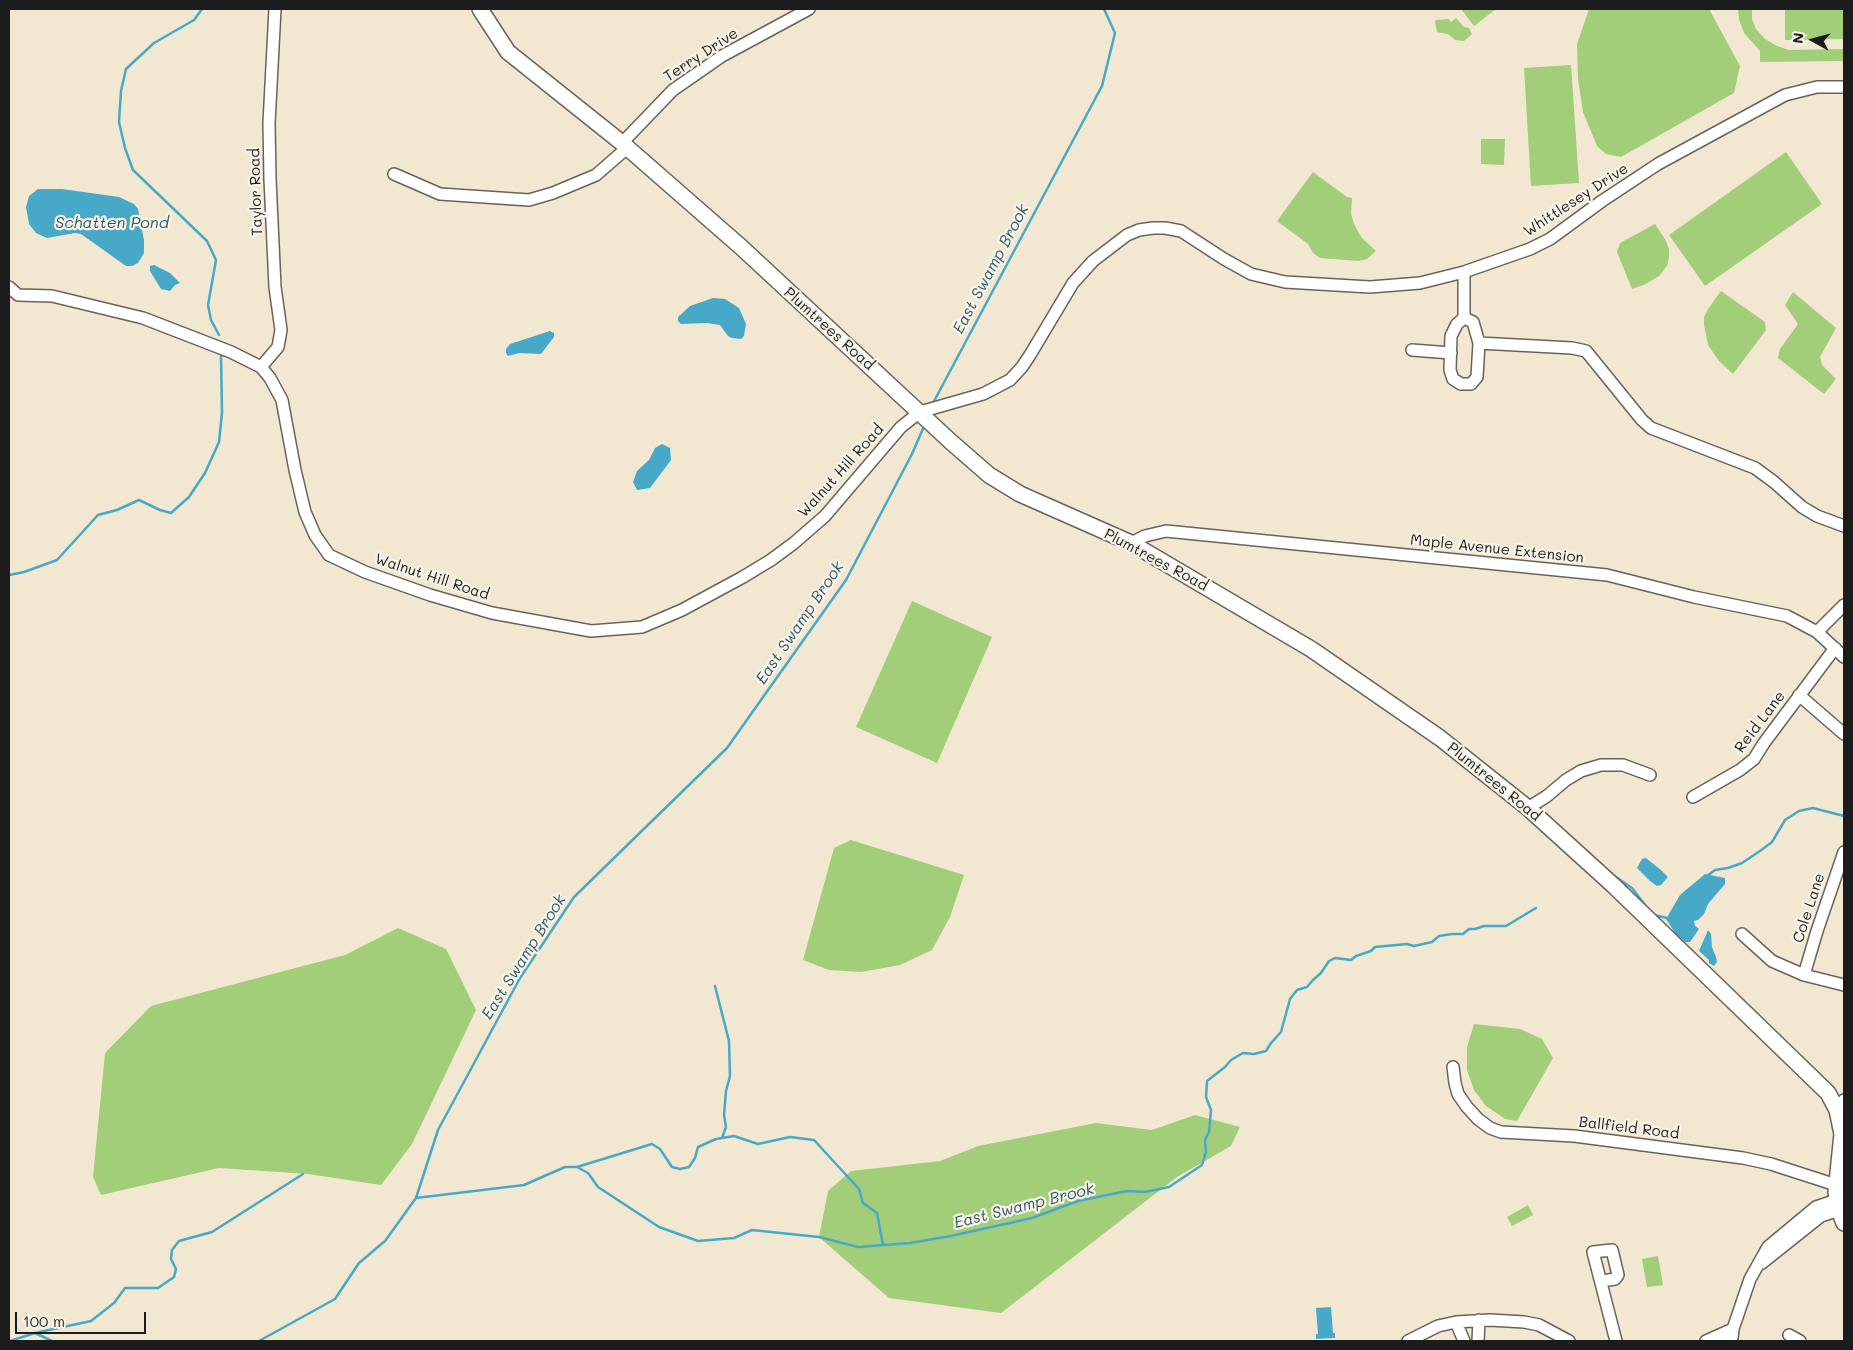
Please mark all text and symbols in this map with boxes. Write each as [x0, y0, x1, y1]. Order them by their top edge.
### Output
north arrow [1788, 15, 1838, 65]
street label: Terry Drive [660, 24, 742, 86]
text: N [1788, 32, 1808, 45]
street label: Taylor Road [245, 148, 267, 236]
street label: Whittlesey Drive [1520, 159, 1632, 241]
water label: East Swamp Brook [949, 201, 1033, 337]
water label: Schatten Pond [55, 213, 169, 233]
street label: Plumtrees Road [780, 284, 878, 374]
street label: Walnut Hill Road [794, 421, 888, 521]
street label: Plumtrees Road [1101, 525, 1211, 595]
street label: Maple Avenue Extension [1409, 531, 1585, 567]
street label: Walnut Hill Road [373, 550, 491, 604]
water label: East Swamp Brook [752, 558, 848, 688]
street label: Reid Lane [1731, 688, 1789, 756]
street label: Plumtrees Road [1444, 739, 1544, 825]
street label: Cole Lane [1789, 871, 1829, 945]
water label: East Swamp Brook [478, 891, 570, 1023]
street label: Ballfield Road [1578, 1113, 1680, 1143]
water label: East Swamp Brook [952, 1179, 1096, 1233]
scale bar [18, 1302, 149, 1334]
text: 100 m [23, 1311, 65, 1331]

